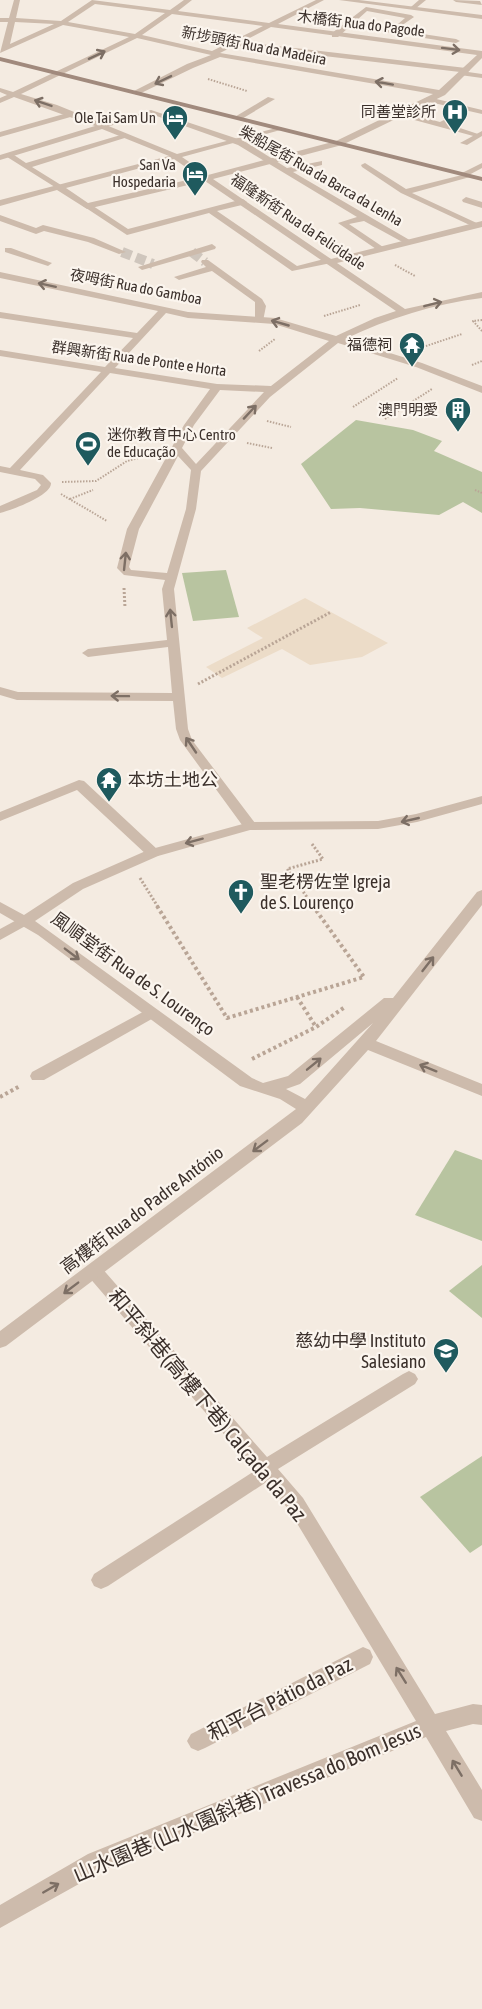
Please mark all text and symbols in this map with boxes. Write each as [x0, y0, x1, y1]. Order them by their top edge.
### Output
street label: 木橋街 Rua do Pagode [296, 7, 426, 40]
street label: 新埗頭街 Rua da Madeira [180, 23, 328, 68]
one-way arrow [440, 44, 460, 55]
one-way arrow [88, 48, 106, 60]
one-way arrow [155, 74, 173, 86]
one-way arrow [374, 77, 394, 88]
one-way arrow [34, 96, 53, 107]
hospital icon: 同善堂診所 [440, 97, 470, 135]
hotel icon: Ole Tai Sam Un [160, 103, 190, 141]
place label: 同善堂診所 [361, 103, 436, 120]
place label: Ole Tai Sam Un [74, 109, 156, 126]
street label: 柴船尾街 Rua da Barca da Lenha [237, 122, 406, 229]
place label: San Va Hospedaria [112, 156, 176, 190]
hotel icon: San Va Hospedaria [180, 159, 210, 197]
street label: 福隆新街 Rua da Felicidade [228, 170, 369, 273]
street label: 夜呣街 Rua do Gamboa [69, 265, 203, 308]
one-way arrow [38, 278, 57, 290]
one-way arrow [423, 298, 442, 309]
one-way arrow [271, 317, 290, 328]
temple icon: 福德祠 [397, 330, 427, 368]
place label: 福德祠 [347, 336, 392, 353]
street label: 群興新街 Rua de Ponte e Horta [50, 338, 228, 379]
building icon: 澳門明愛 [443, 395, 473, 433]
place label: 澳門明愛 [378, 401, 438, 418]
one-way arrow [243, 405, 257, 420]
place label: 迷你教育中心 Centro de Educação [107, 426, 236, 460]
sports icon: 迷你教育中心 Centro de Educação [73, 429, 103, 467]
one-way arrow [120, 552, 131, 571]
one-way arrow [165, 608, 176, 628]
one-way arrow [111, 691, 131, 702]
one-way arrow [185, 737, 197, 754]
temple icon: 本坊土地公 [94, 765, 124, 803]
place label: 本坊土地公 [128, 769, 218, 790]
one-way arrow [400, 815, 420, 826]
one-way arrow [185, 836, 204, 848]
place label: 聖老楞佐堂 Igreja de S. Lourenço [260, 871, 391, 913]
church icon: 聖老楞佐堂 Igreja de S. Lourenço [226, 877, 256, 915]
street label: 風順堂街 Rua de S. Lourenço [47, 907, 219, 1040]
one-way arrow [64, 947, 80, 960]
one-way arrow [421, 956, 434, 972]
one-way arrow [306, 1057, 322, 1070]
one-way arrow [419, 1062, 438, 1073]
one-way arrow [253, 1140, 269, 1152]
street label: 高樓街 Rua do Padre António [56, 1142, 227, 1278]
one-way arrow [63, 1282, 79, 1295]
street label: 和平斜巷(高樓下巷) Calçada da Paz [104, 1283, 312, 1526]
place label: 慈幼中學 Instituto Salesiano [295, 1330, 426, 1372]
school or university icon: 慈幼中學 Instituto Salesiano [431, 1336, 461, 1374]
street label: 和平台 Pátio da Paz [203, 1651, 356, 1745]
one-way arrow [394, 1667, 406, 1684]
street label: 山水園巷 (山水園斜巷) Travessa do Bom Jesus [69, 1718, 424, 1886]
one-way arrow [450, 1760, 462, 1777]
one-way arrow [42, 1882, 59, 1894]

